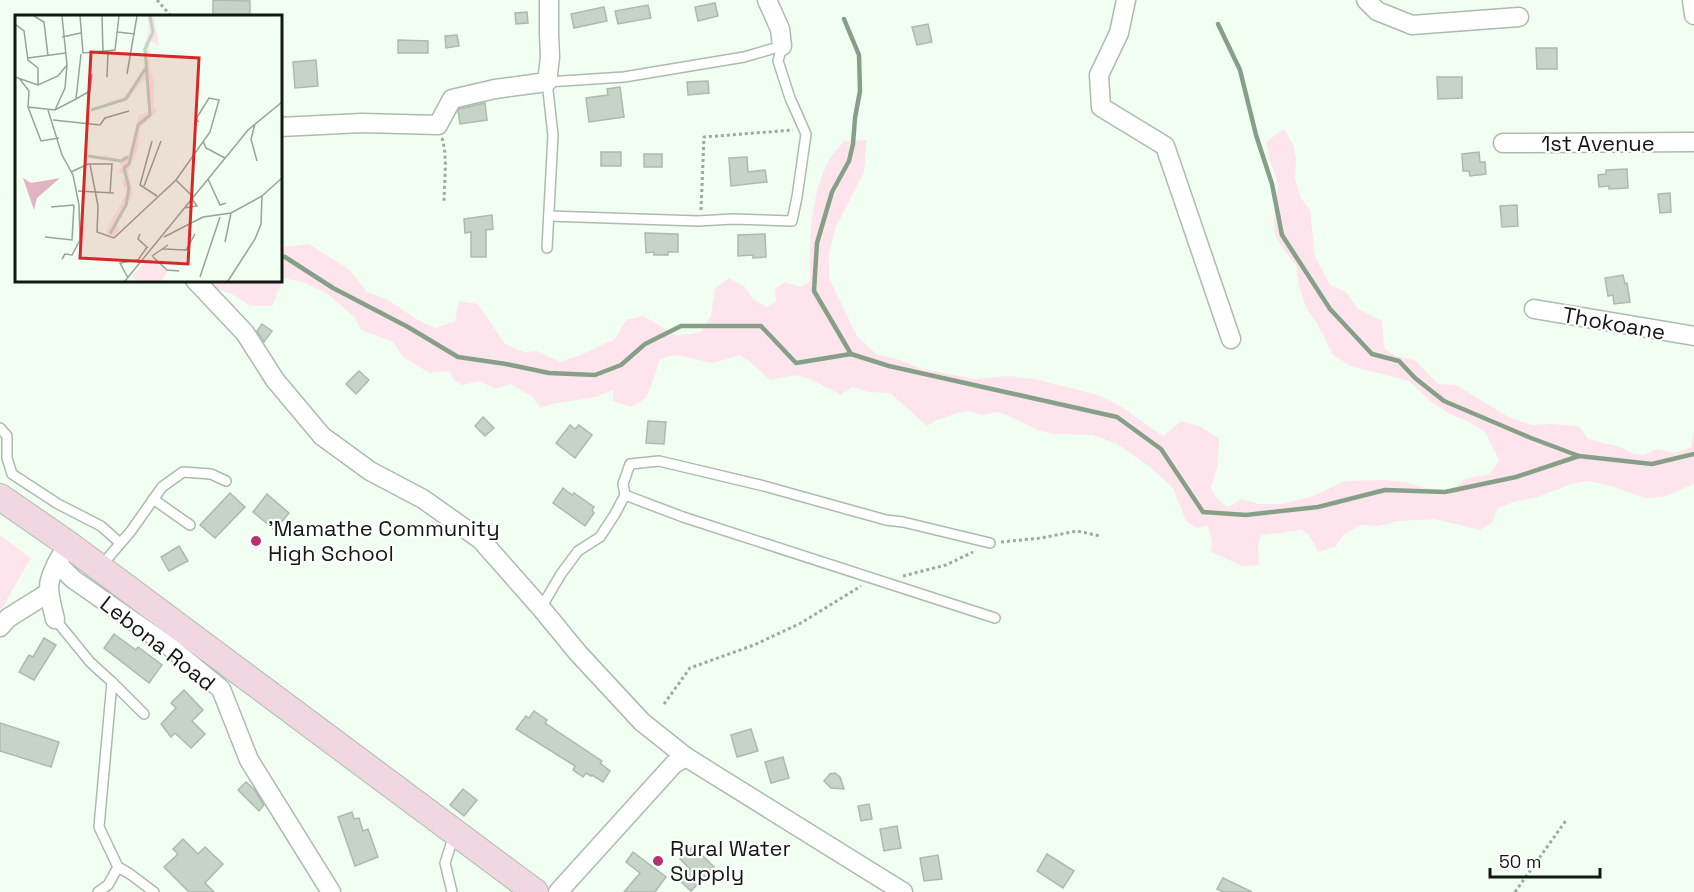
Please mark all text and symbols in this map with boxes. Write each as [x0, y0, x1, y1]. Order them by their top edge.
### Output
inset map [15, 15, 282, 282]
street label: 1st Avenue [1541, 129, 1655, 157]
street label: Thokoane [1560, 300, 1668, 346]
place label: 'Mamathe Community High School [268, 514, 500, 567]
marker: 'Mamathe Community High School [249, 534, 263, 548]
street label: Lebona Road [95, 589, 221, 697]
place label: Rural Water Supply [670, 834, 791, 887]
scale bar [1490, 841, 1600, 879]
text: 50 m [1499, 850, 1541, 873]
marker: Rural Water Supply [651, 854, 665, 868]

